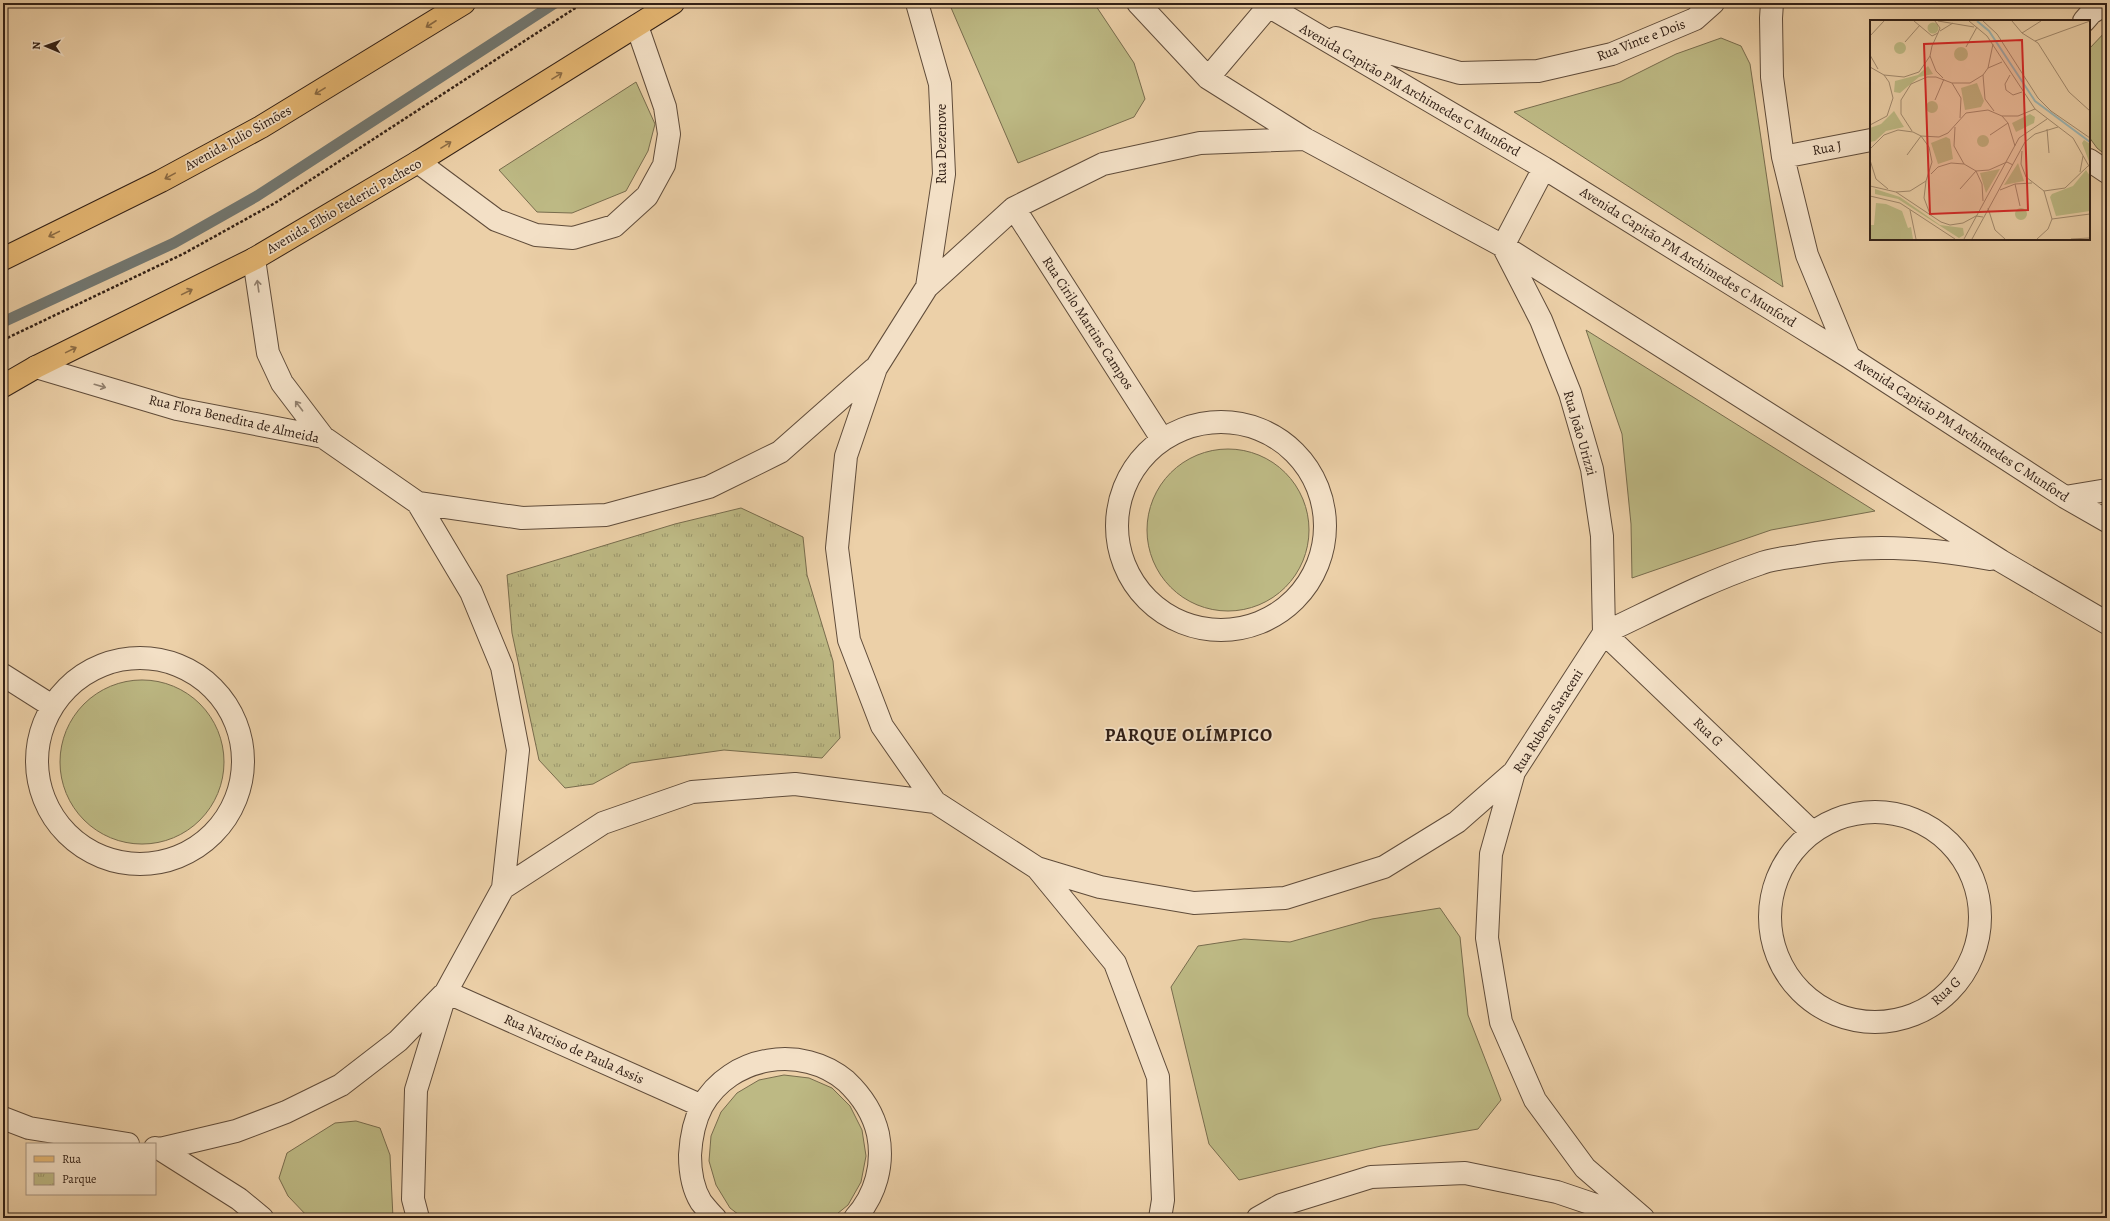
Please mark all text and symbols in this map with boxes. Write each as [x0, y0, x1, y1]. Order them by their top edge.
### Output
street label: Rua Vinte e Dois [1594, 14, 1688, 66]
street label: Avenida Capitão PM Archimedes C Munford [1295, 18, 1524, 161]
one-way arrow [426, 20, 437, 28]
inset map [1870, 20, 2090, 240]
north arrow [26, 26, 66, 66]
text: N [29, 41, 44, 50]
one-way arrow [551, 72, 562, 81]
one-way arrow [314, 88, 326, 96]
street label: Avenida Julio Simões [180, 101, 295, 176]
street label: Rua Dezenove [932, 104, 951, 184]
street label: Rua J [1811, 136, 1843, 160]
one-way arrow [440, 141, 451, 149]
street label: Avenida Elbio Federici Pacheco [262, 154, 425, 259]
one-way arrow [164, 173, 176, 181]
street label: Avenida Capitão PM Archimedes C Munford [1575, 182, 1800, 332]
one-way arrow [48, 231, 60, 238]
street label: Rua Cirilo Martins Campos [1038, 253, 1138, 393]
one-way arrow [254, 280, 262, 293]
one-way arrow [181, 288, 193, 295]
one-way arrow [64, 346, 76, 353]
street label: Avenida Capitão PM Archimedes C Munford [1851, 353, 2073, 507]
one-way arrow [93, 383, 106, 390]
street label: Rua João Urizzi [1559, 388, 1601, 478]
street label: Rua Flora Benedita de Almeida [147, 390, 322, 448]
one-way arrow [295, 400, 304, 411]
street label: Rua Rubens Saraceni [1508, 665, 1588, 777]
street label: Rua G [1689, 713, 1727, 751]
district label: PARQUE OLÍMPICO [1105, 723, 1273, 747]
street label: Rua G [1927, 972, 1965, 1010]
street label: Rua Narciso de Paula Assis [501, 1009, 647, 1089]
legend [26, 1143, 156, 1195]
text: Rua [62, 1151, 81, 1167]
text: Parque [62, 1171, 97, 1187]

